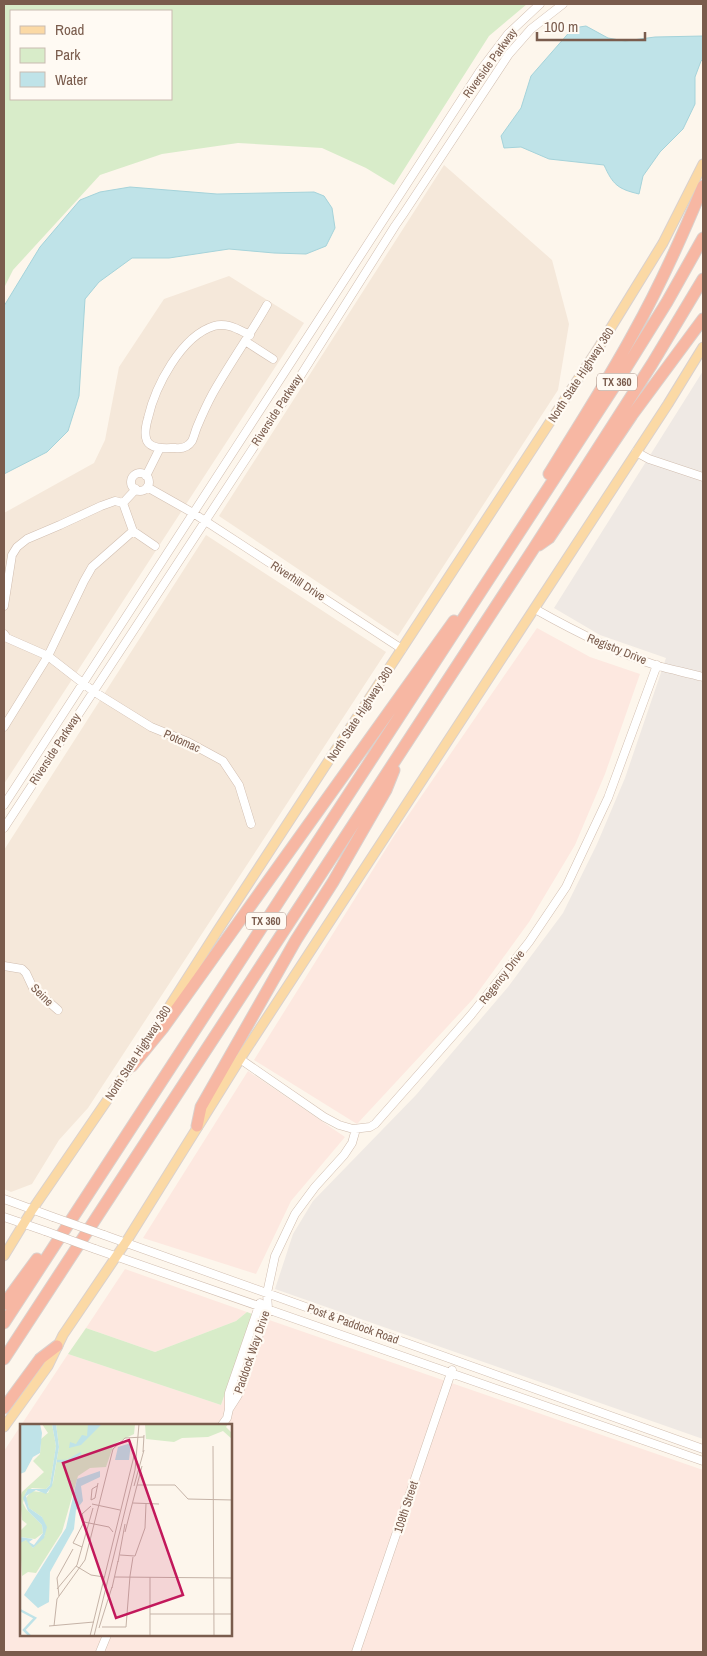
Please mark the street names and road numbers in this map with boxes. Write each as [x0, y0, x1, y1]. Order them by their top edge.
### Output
street label: Riverside Parkway [459, 25, 521, 101]
street label: North State Highway 360 [544, 325, 618, 425]
street label: Riverside Parkway [248, 371, 306, 449]
road number: TX 360 [597, 374, 637, 391]
street label: Riverhill Drive [267, 557, 329, 605]
street label: Registry Drive [585, 630, 649, 668]
street label: North State Highway 360 [323, 664, 397, 764]
street label: Riverside Parkway [26, 710, 84, 788]
street label: Potomac [161, 726, 203, 756]
road number: TX 360 [246, 912, 286, 929]
street label: Regency Drive [476, 946, 528, 1008]
street label: Seine [27, 980, 57, 1010]
street label: North State Highway 360 [101, 1003, 175, 1103]
street label: Post & Paddock Road [305, 1300, 401, 1348]
street label: Paddock Way Drive [230, 1308, 274, 1396]
street label: 109th Street [390, 1479, 422, 1535]

